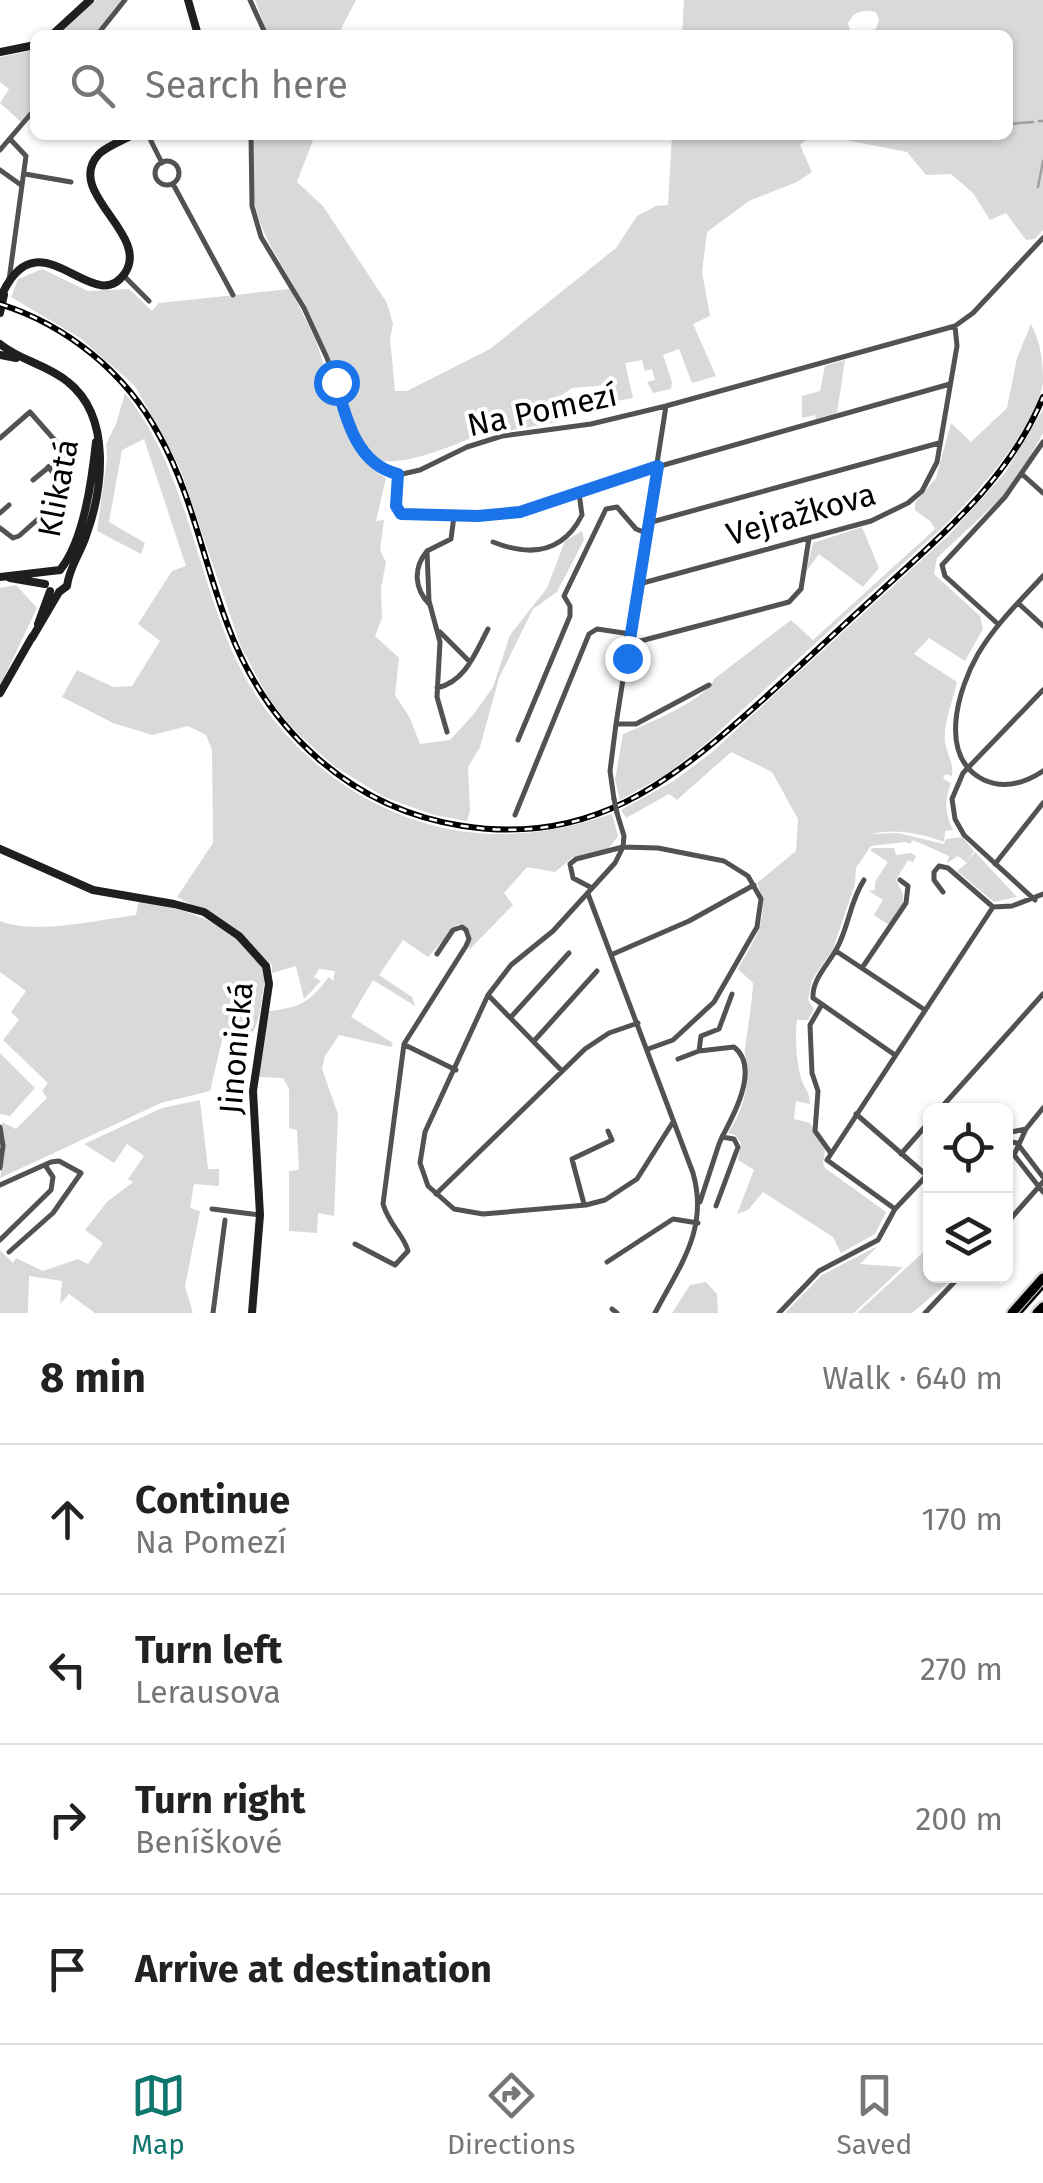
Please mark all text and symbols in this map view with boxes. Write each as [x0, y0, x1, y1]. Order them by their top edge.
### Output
search box [30, 30, 1013, 140]
icon: search [65, 58, 120, 113]
text: Search here [145, 62, 348, 108]
route start [314, 360, 360, 406]
street label: Na Pomezí [464, 376, 620, 444]
street label: Klikatá [30, 436, 86, 540]
street label: Vejražkova [722, 475, 880, 553]
route end [605, 636, 651, 682]
street label: Jinonická [211, 980, 261, 1116]
map controls [923, 1103, 1013, 1283]
button: locate [923, 1103, 1013, 1193]
button: layers [923, 1193, 1013, 1283]
text: 8 min [40, 1353, 146, 1403]
text: Walk · 640 m [822, 1359, 1003, 1397]
text: Continue [135, 1477, 290, 1523]
icon: ahead [40, 1492, 95, 1547]
text: 170 m [922, 1500, 1003, 1538]
text: Na Pomezí [135, 1523, 287, 1561]
text: Turn left [135, 1627, 282, 1673]
icon: left [40, 1642, 95, 1697]
text: 270 m [920, 1650, 1003, 1688]
text: Lerausova [135, 1673, 281, 1711]
text: Turn right [135, 1777, 305, 1823]
icon: right [40, 1792, 95, 1847]
text: 200 m [916, 1800, 1003, 1838]
text: Beníškové [135, 1823, 282, 1861]
icon: arrive [40, 1942, 95, 1997]
text: Arrive at destination [135, 1946, 492, 1992]
tab: Map [131, 2068, 186, 2161]
tab: Directions [447, 2068, 575, 2161]
tab: Saved [837, 2068, 912, 2161]

